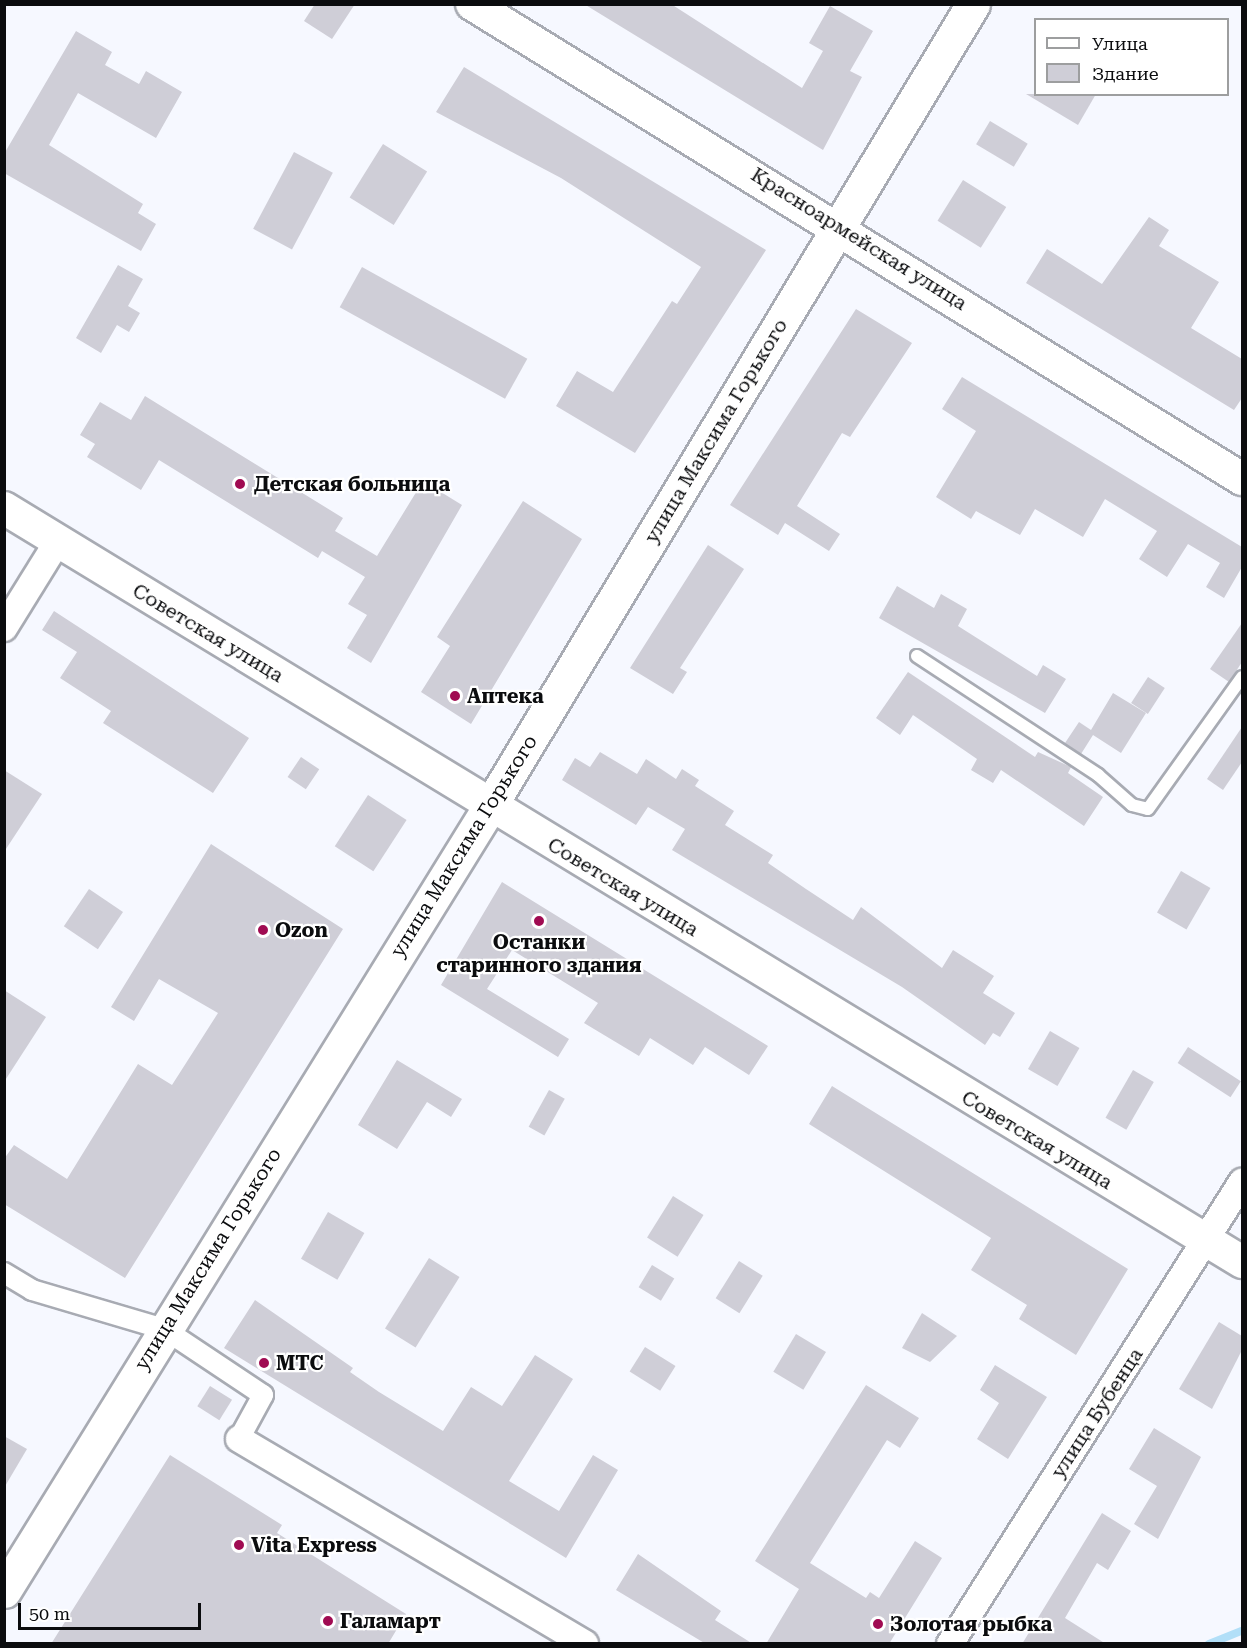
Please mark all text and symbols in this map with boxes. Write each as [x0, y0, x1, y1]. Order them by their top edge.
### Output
legend [1034, 18, 1229, 96]
text: Улица [1092, 33, 1148, 54]
text: Здание [1092, 63, 1159, 84]
street label: Красноармейская улица [747, 163, 971, 315]
street label: улица Максима Горького [639, 314, 793, 548]
place label: Детская больница [254, 472, 450, 496]
marker: Детская больница [231, 475, 249, 493]
street label: Советская улица [128, 578, 288, 688]
place label: Аптека [467, 684, 544, 708]
marker: Аптека [448, 689, 462, 703]
street label: улица Максима Горького [386, 730, 542, 962]
street label: Советская улица [543, 832, 703, 942]
marker: Останки старинного здания [532, 914, 546, 928]
place label: Ozon [275, 918, 328, 942]
marker: Ozon [256, 923, 270, 937]
place label: Останки старинного здания [436, 930, 642, 977]
street label: Советская улица [957, 1085, 1117, 1195]
street label: улица Максима Горького [130, 1143, 286, 1375]
street label: улица Бубенца [1046, 1343, 1148, 1483]
place label: МТС [276, 1351, 323, 1375]
marker: МТС [257, 1356, 271, 1370]
place label: Vita Express [251, 1533, 377, 1557]
marker: Vita Express [232, 1538, 246, 1552]
scale bar [21, 1591, 204, 1629]
text: 50 m [29, 1603, 70, 1624]
place label: Галамарт [340, 1609, 441, 1633]
place label: Золотая рыбка [890, 1612, 1052, 1636]
marker: Галамарт [321, 1614, 335, 1628]
marker: Золотая рыбка [871, 1617, 885, 1631]

